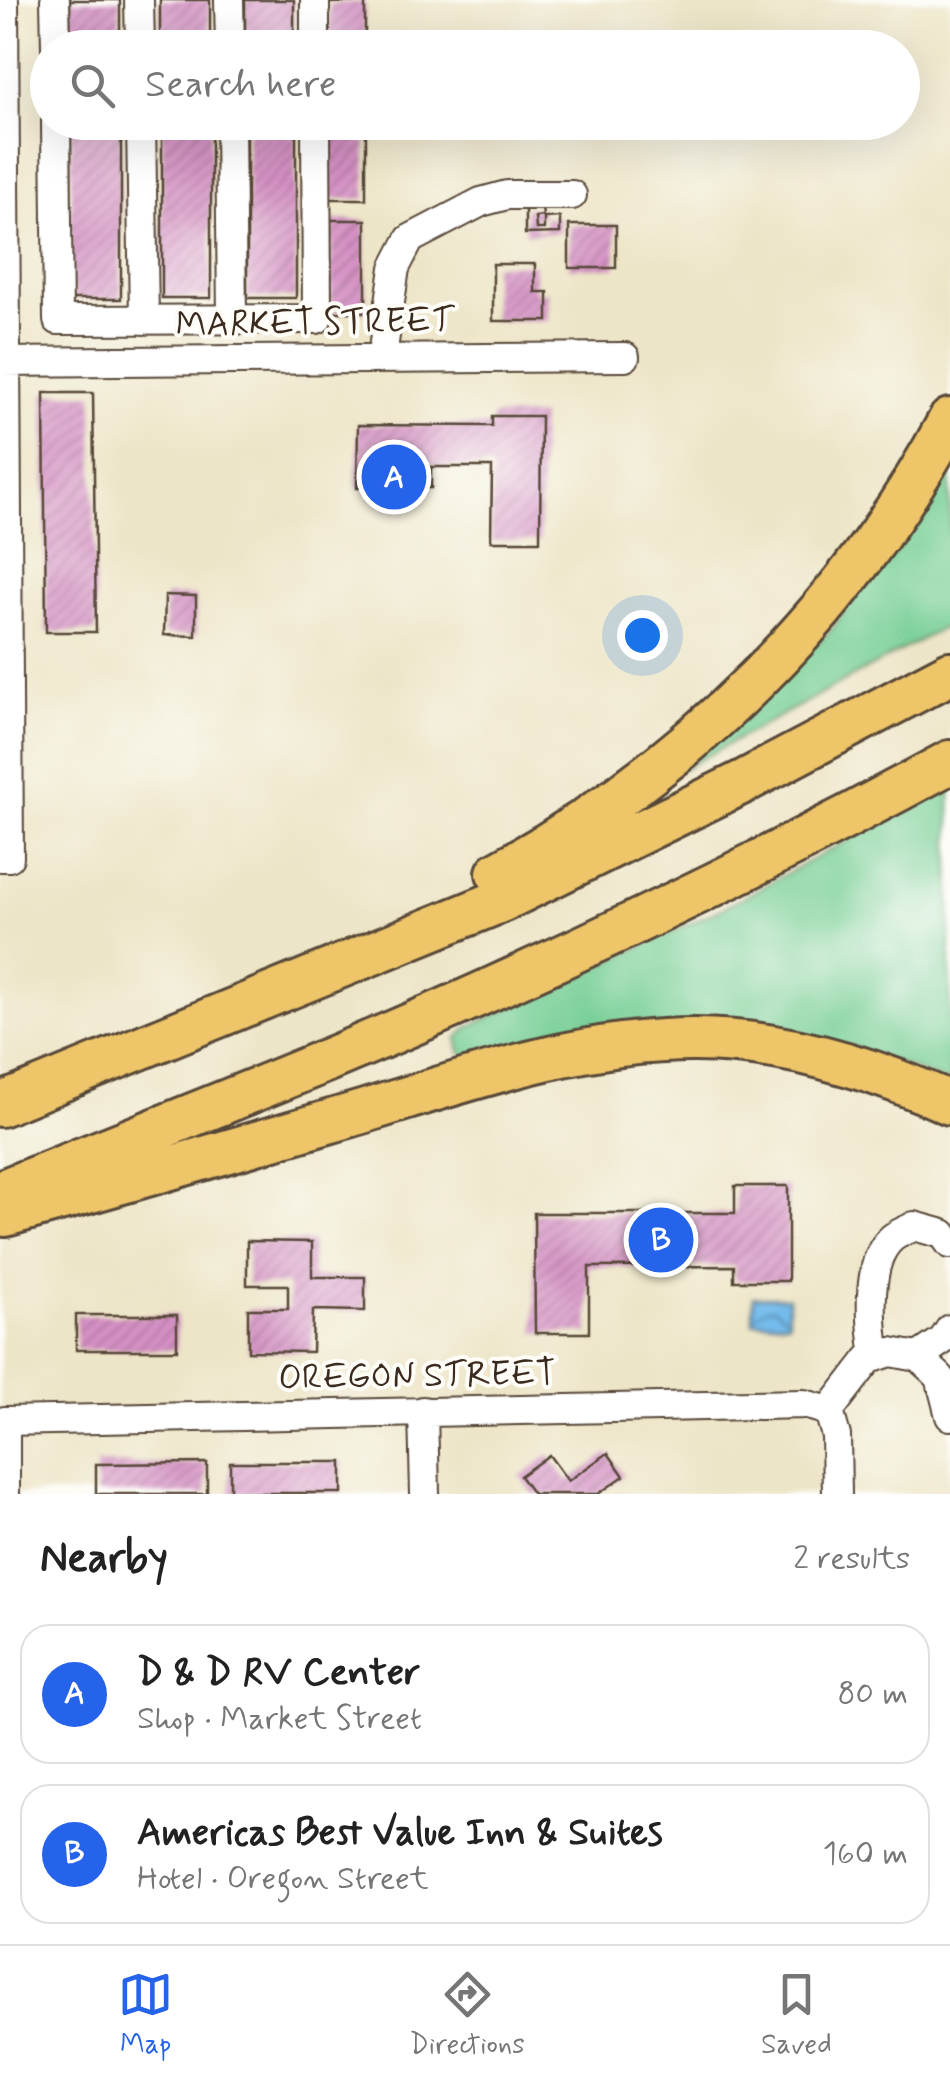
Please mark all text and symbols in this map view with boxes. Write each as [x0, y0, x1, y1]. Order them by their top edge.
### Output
search box [30, 30, 920, 140]
icon: search [65, 58, 120, 113]
text: Search here [145, 61, 336, 110]
street label: MARKET STREET [175, 298, 456, 348]
pin: A [362, 440, 426, 514]
your location [617, 610, 668, 661]
pin: B [628, 1202, 694, 1278]
street label: OREGON STREET [278, 1351, 556, 1401]
text: Nearby [40, 1532, 168, 1587]
text: 2 results [793, 1538, 910, 1580]
text: D & D RV Center [137, 1649, 420, 1698]
text: A [64, 1673, 85, 1715]
text: 80 m [838, 1673, 908, 1715]
text: Shop · Market Street [137, 1698, 422, 1740]
text: Americas Best Value Inn & Suites [137, 1809, 663, 1858]
text: B [64, 1833, 85, 1875]
text: 160 m [823, 1833, 908, 1875]
text: Hotel · Oregon Street [137, 1858, 429, 1900]
tab: Map [118, 1967, 173, 2064]
tab: Directions [410, 1967, 525, 2064]
tab: Saved [761, 1967, 832, 2064]

